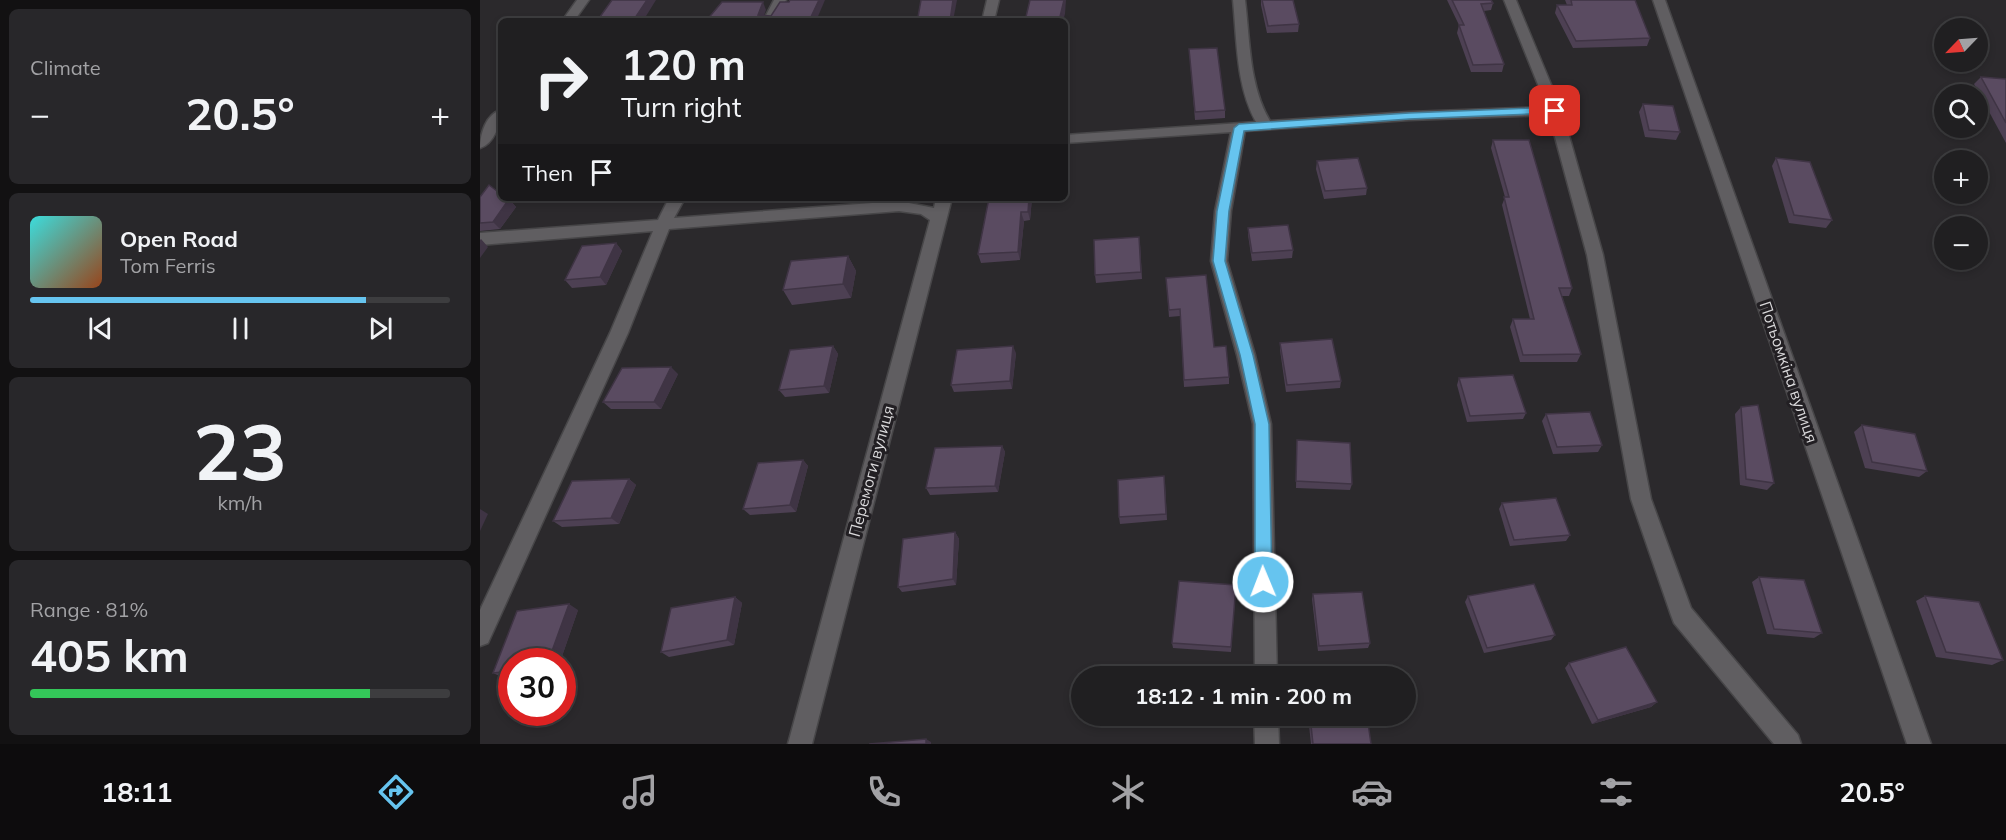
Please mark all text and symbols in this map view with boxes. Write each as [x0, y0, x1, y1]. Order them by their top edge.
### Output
north arrow [1934, 18, 1988, 72]
map controls [1934, 18, 1988, 270]
text: 120 m [621, 38, 746, 91]
icon: right [522, 42, 600, 120]
text: Climate [30, 55, 101, 80]
button: search [1934, 84, 1988, 138]
text: 20.5° [185, 85, 295, 141]
pin [1529, 85, 1580, 136]
text: Turn right [621, 90, 741, 124]
text: − [30, 93, 50, 134]
text: + [430, 93, 450, 134]
icon: arrive [1538, 94, 1571, 127]
button: + [1934, 150, 1988, 204]
icon: arrive [585, 156, 618, 189]
text: Then [522, 159, 573, 187]
button: − [1934, 216, 1988, 270]
text: Open Road [120, 225, 238, 253]
text: Tom Ferris [120, 253, 216, 278]
street label: Потьомкіна вулиця [1755, 299, 1823, 445]
icon: previous [84, 312, 117, 345]
icon: pause [224, 312, 257, 345]
icon: next [364, 312, 397, 345]
text: 23 [193, 402, 287, 500]
street label: Перемоги вулиця [844, 403, 898, 539]
text: km/h [217, 490, 263, 515]
position arrow [1231, 550, 1295, 614]
text: Range · 81% [30, 597, 148, 622]
text: 405 km [30, 627, 189, 683]
speed limit sign: 30 [498, 648, 576, 726]
text: 18:12 · 1 min · 200 m [1135, 682, 1352, 710]
icon: directions [375, 771, 417, 813]
icon: music [619, 771, 661, 813]
icon: phone [863, 771, 905, 813]
icon: climate [1107, 771, 1149, 813]
icon: car [1351, 771, 1393, 813]
icon: filters [1595, 771, 1637, 813]
text: 18:11 [101, 775, 173, 809]
text: 20.5° [1839, 775, 1905, 809]

